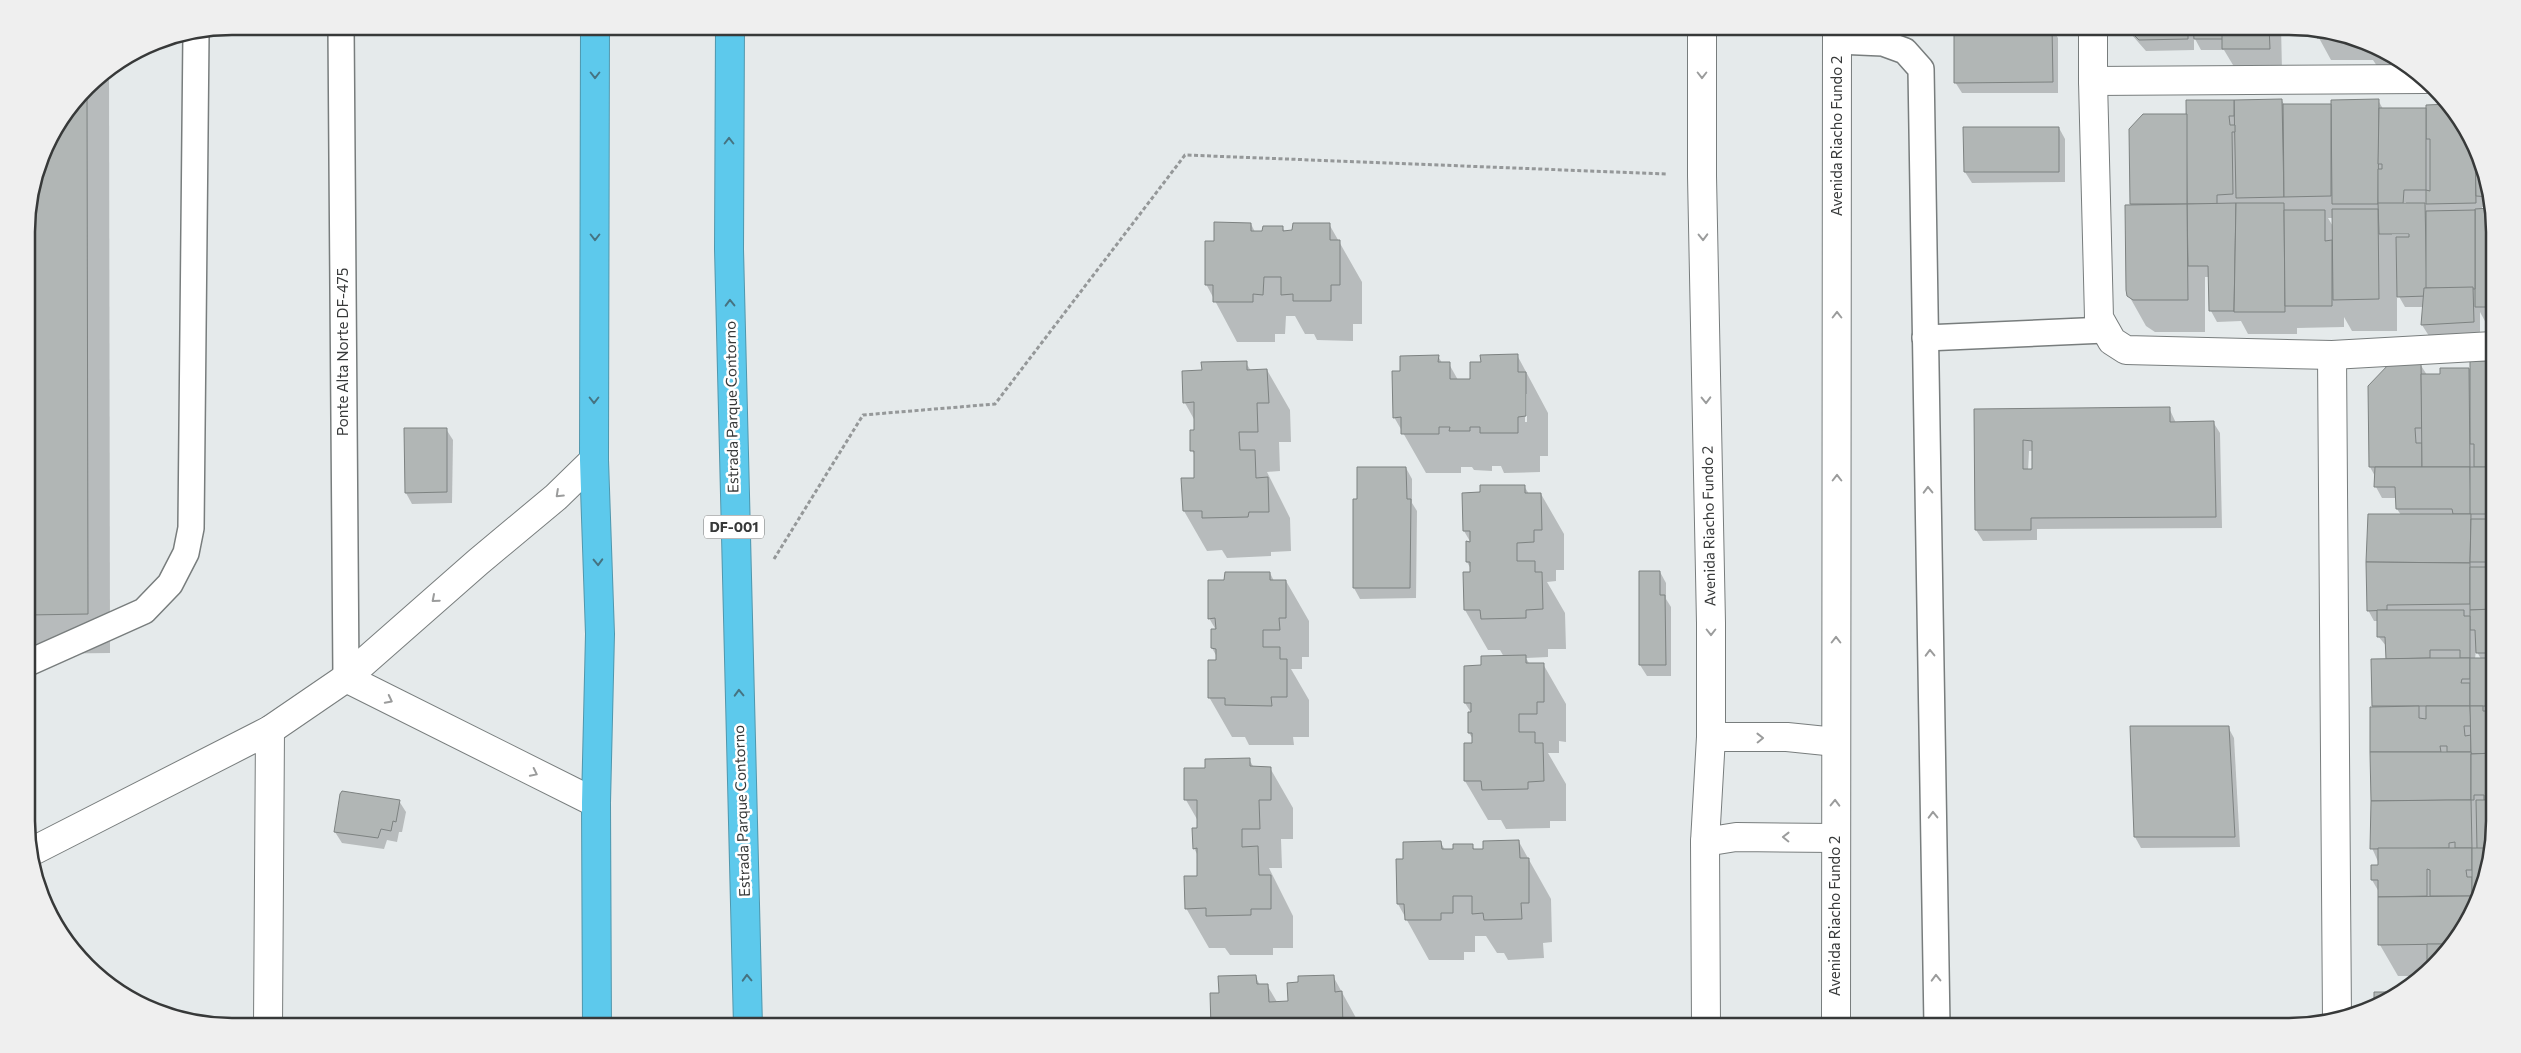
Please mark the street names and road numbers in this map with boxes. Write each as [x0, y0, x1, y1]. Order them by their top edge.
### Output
street label: Avenida Riacho Fundo 2 [1827, 56, 1845, 216]
street label: Ponte Alta Norte DF-475 [333, 268, 351, 436]
street label: Estrada Parque Contorno [720, 321, 742, 493]
street label: Avenida Riacho Fundo 2 [1698, 446, 1718, 607]
road number: DF-001 [704, 516, 764, 538]
street label: Estrada Parque Contorno [729, 725, 753, 897]
street label: Avenida Riacho Fundo 2 [1825, 836, 1843, 996]

